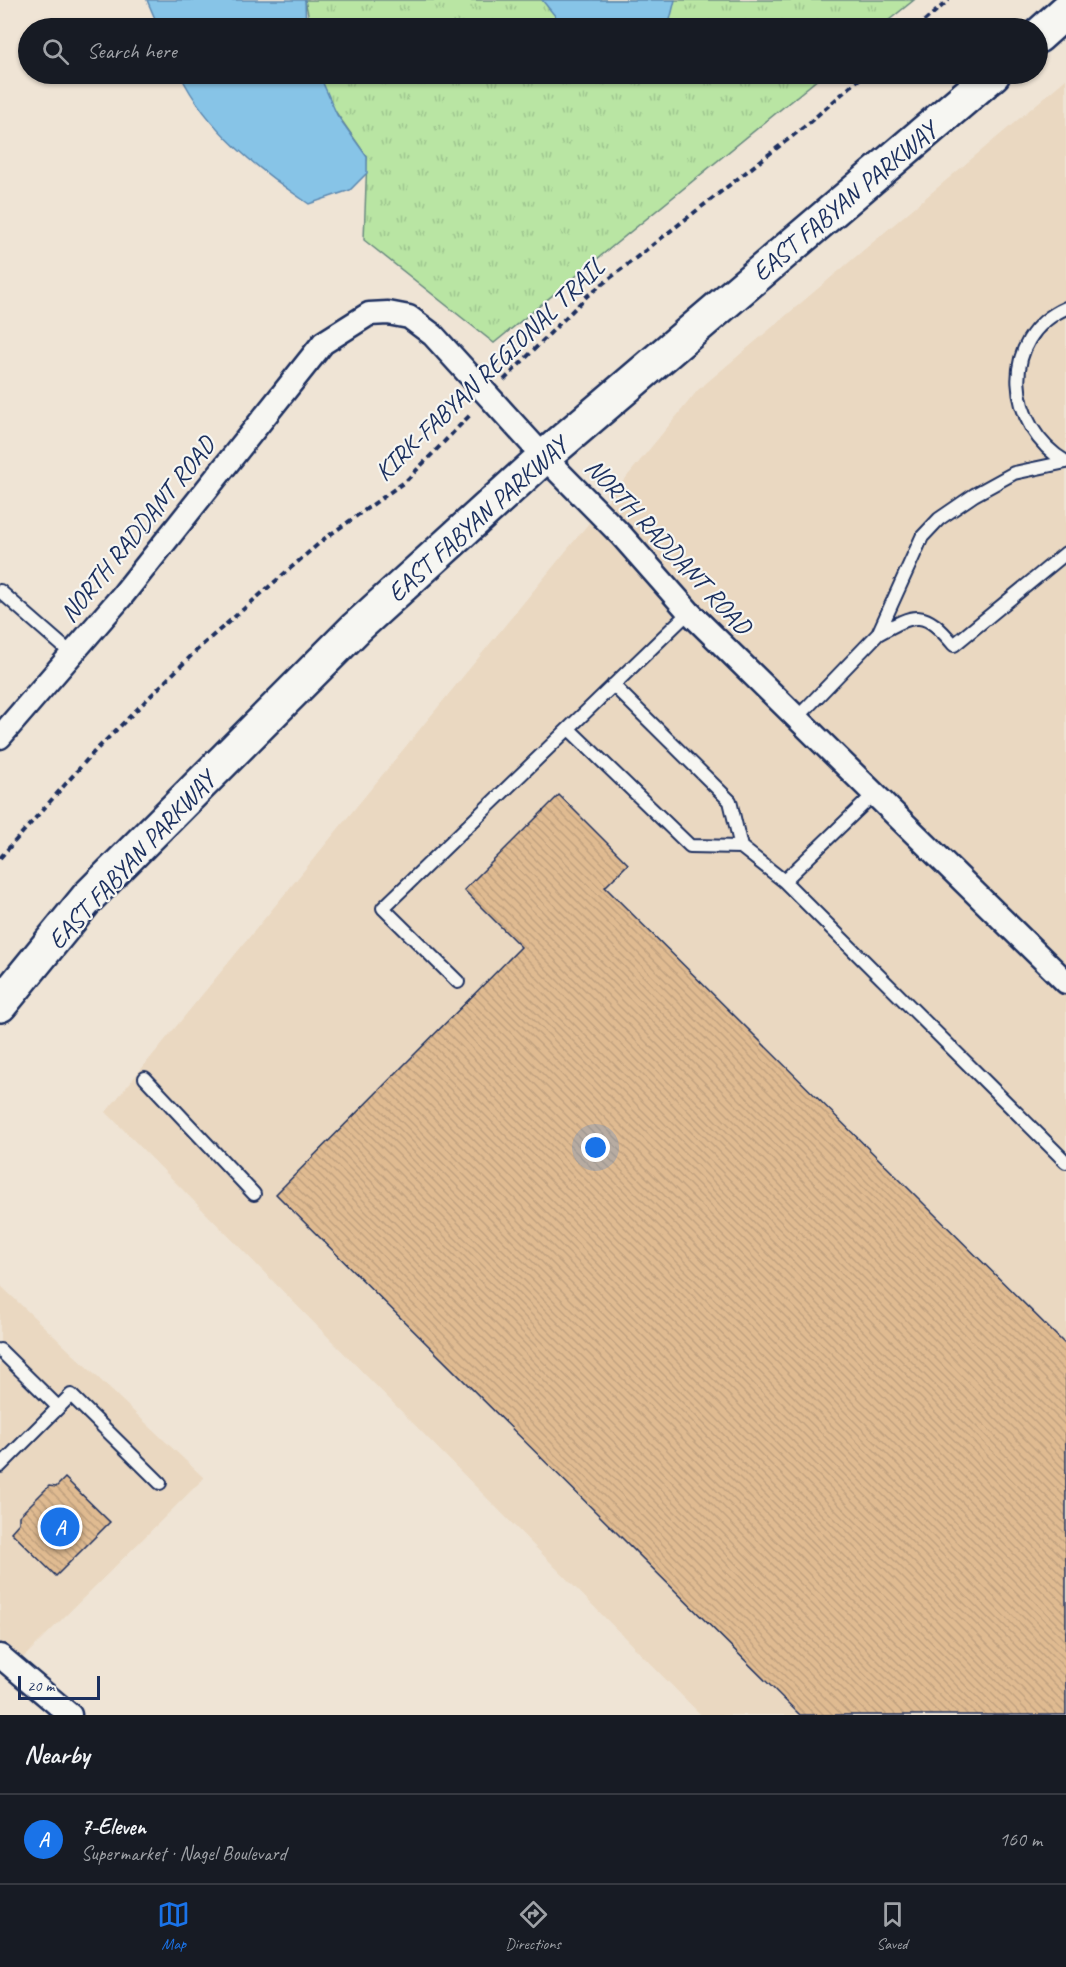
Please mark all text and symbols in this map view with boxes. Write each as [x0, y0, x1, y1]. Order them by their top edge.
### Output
search box [18, 18, 1048, 84]
icon: search [39, 35, 72, 68]
text: Search here [87, 37, 177, 65]
street label: EAST FABYAN PARKWAY [745, 112, 947, 288]
street label: KIRK-FABYAN REGIONAL TRAIL [367, 250, 612, 488]
street label: EAST FABYAN PARKWAY [380, 427, 577, 609]
street label: NORTH RADDANT ROAD [52, 428, 224, 629]
street label: NORTH RADDANT ROAD [578, 451, 760, 643]
street label: EAST FABYAN PARKWAY [40, 762, 225, 956]
your location [581, 1133, 610, 1162]
pin: A [40, 1504, 80, 1550]
scale bar [18, 1673, 100, 1700]
text: 20 m [27, 1676, 54, 1696]
text: Nearby [24, 1738, 89, 1771]
text: 7-Eleven [81, 1813, 146, 1841]
text: A [38, 1827, 49, 1852]
text: 160 m [999, 1827, 1042, 1852]
text: Supermarket · Nagel Boulevard [81, 1841, 286, 1866]
tab: Map [157, 1898, 190, 1954]
tab: Directions [505, 1898, 561, 1954]
tab: Saved [876, 1898, 909, 1954]

